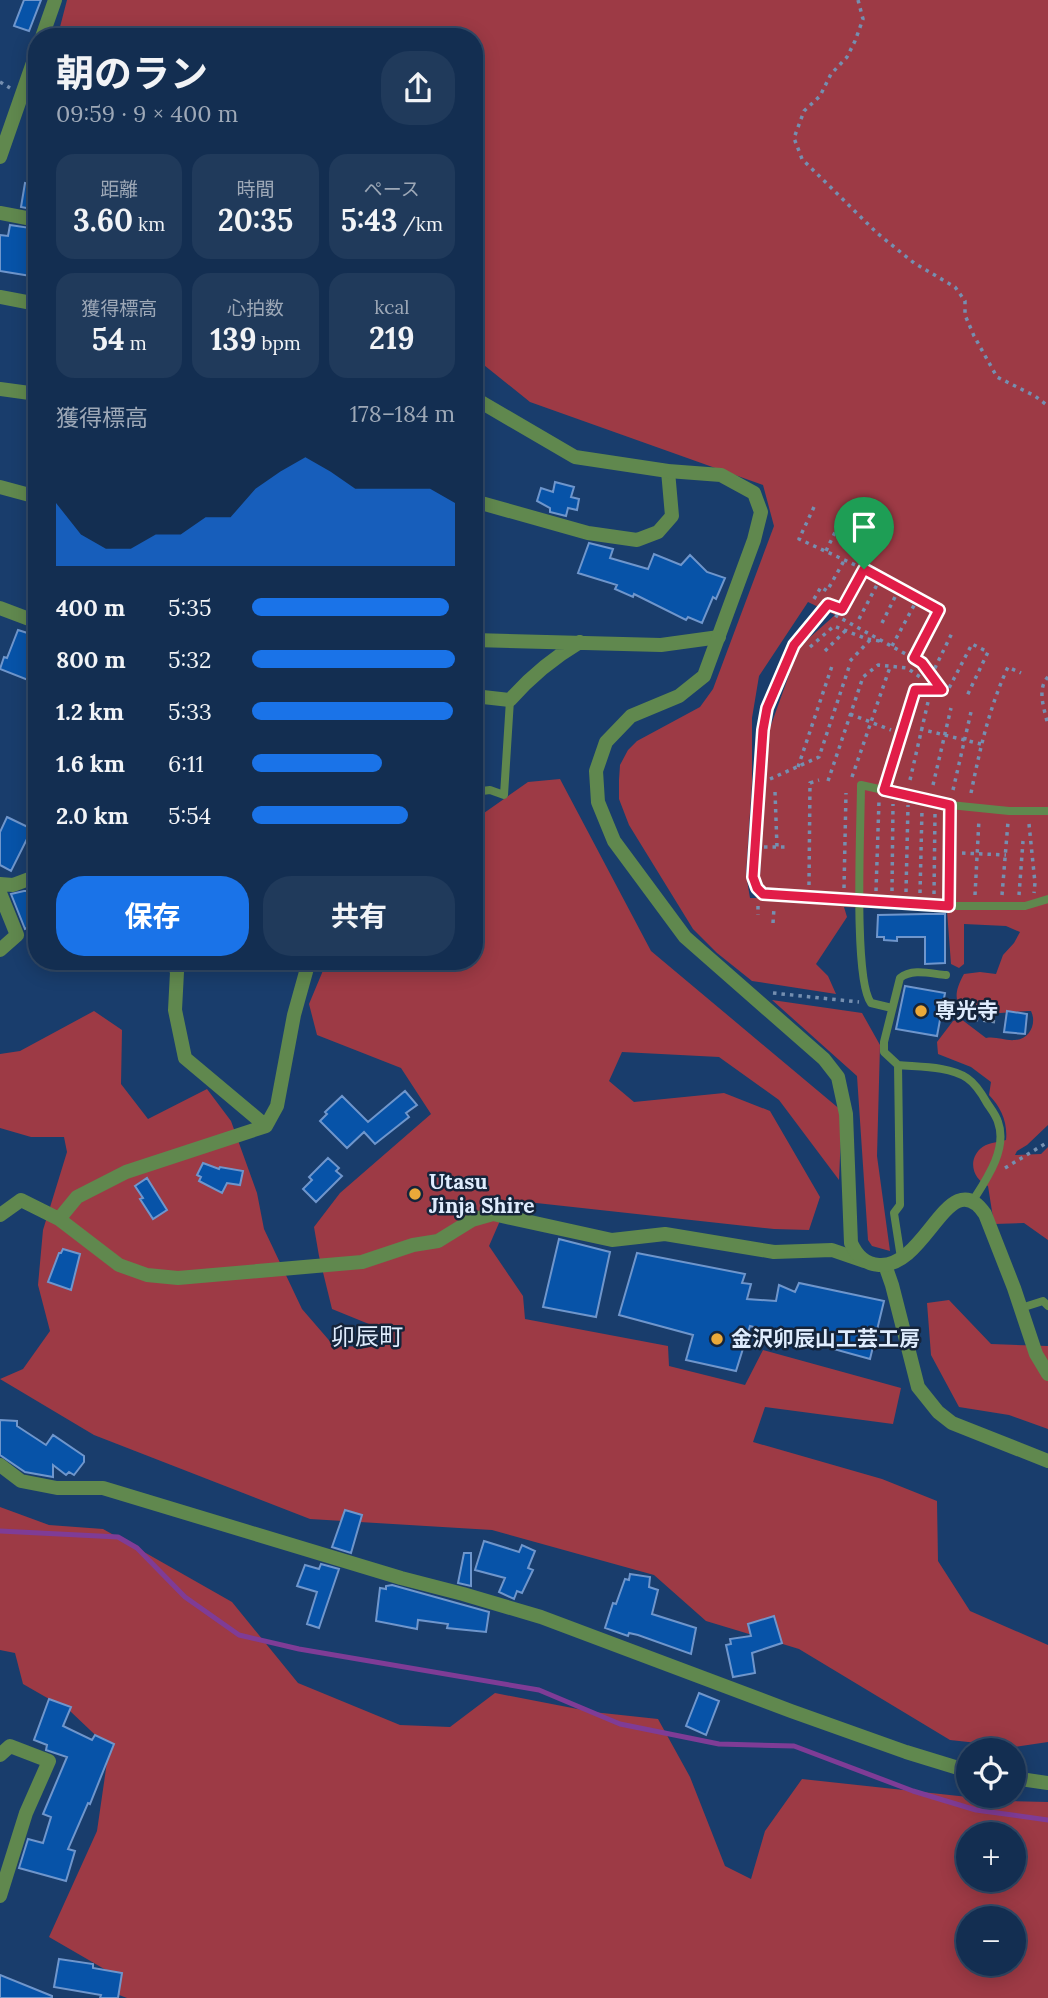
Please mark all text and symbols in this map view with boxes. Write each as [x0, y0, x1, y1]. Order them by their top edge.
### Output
text: 朝のラン [56, 49, 208, 97]
button: share [381, 51, 455, 125]
text: 09:59 · 9 × 400 m [56, 99, 238, 128]
text: 距離 [100, 177, 138, 201]
text: 時間 [236, 177, 275, 201]
text: ペース [364, 177, 420, 201]
text: 3.60 [73, 201, 133, 239]
text: 20:35 [218, 201, 293, 239]
text: 5:43 [341, 201, 398, 239]
text: km [133, 212, 165, 236]
text: /km [398, 212, 443, 236]
text: kcal [374, 295, 409, 319]
text: 獲得標高 [81, 296, 157, 320]
text: 心拍数 [227, 296, 284, 320]
text: 219 [369, 319, 415, 357]
text: 54 [92, 320, 125, 358]
text: 139 [210, 320, 256, 358]
text: m [125, 331, 147, 355]
text: bpm [256, 331, 301, 355]
text: 178–184 m [350, 399, 455, 428]
text: 獲得標高 [56, 403, 148, 432]
pin [834, 497, 894, 569]
icon: arrive [845, 508, 883, 546]
text: 400 m [56, 593, 125, 622]
text: 5:35 [168, 593, 212, 622]
text: 800 m [56, 645, 126, 674]
text: 5:32 [168, 645, 211, 674]
text: 1.2 km [56, 697, 124, 726]
text: 5:33 [168, 697, 212, 726]
text: 1.6 km [56, 749, 125, 778]
text: 6:11 [168, 749, 204, 778]
text: 2.0 km [56, 801, 129, 830]
text: 5:54 [168, 801, 211, 830]
button: 保存 [56, 876, 249, 956]
button: 共有 [263, 876, 455, 956]
place label: 専光寺 [935, 997, 998, 1024]
marker: 専光寺 [913, 1003, 929, 1019]
place label: Utasu Jinja Shire [429, 1168, 535, 1219]
marker: Utasu Jinja Shire [407, 1186, 423, 1202]
district label: 卯辰町 [331, 1321, 403, 1352]
place label: 金沢卯辰山工芸工房 [731, 1325, 920, 1352]
marker: 金沢卯辰山工芸工房 [709, 1331, 725, 1347]
map controls [956, 1738, 1026, 1976]
button: locate [956, 1738, 1026, 1808]
button: + [956, 1822, 1026, 1892]
button: − [956, 1906, 1026, 1976]

